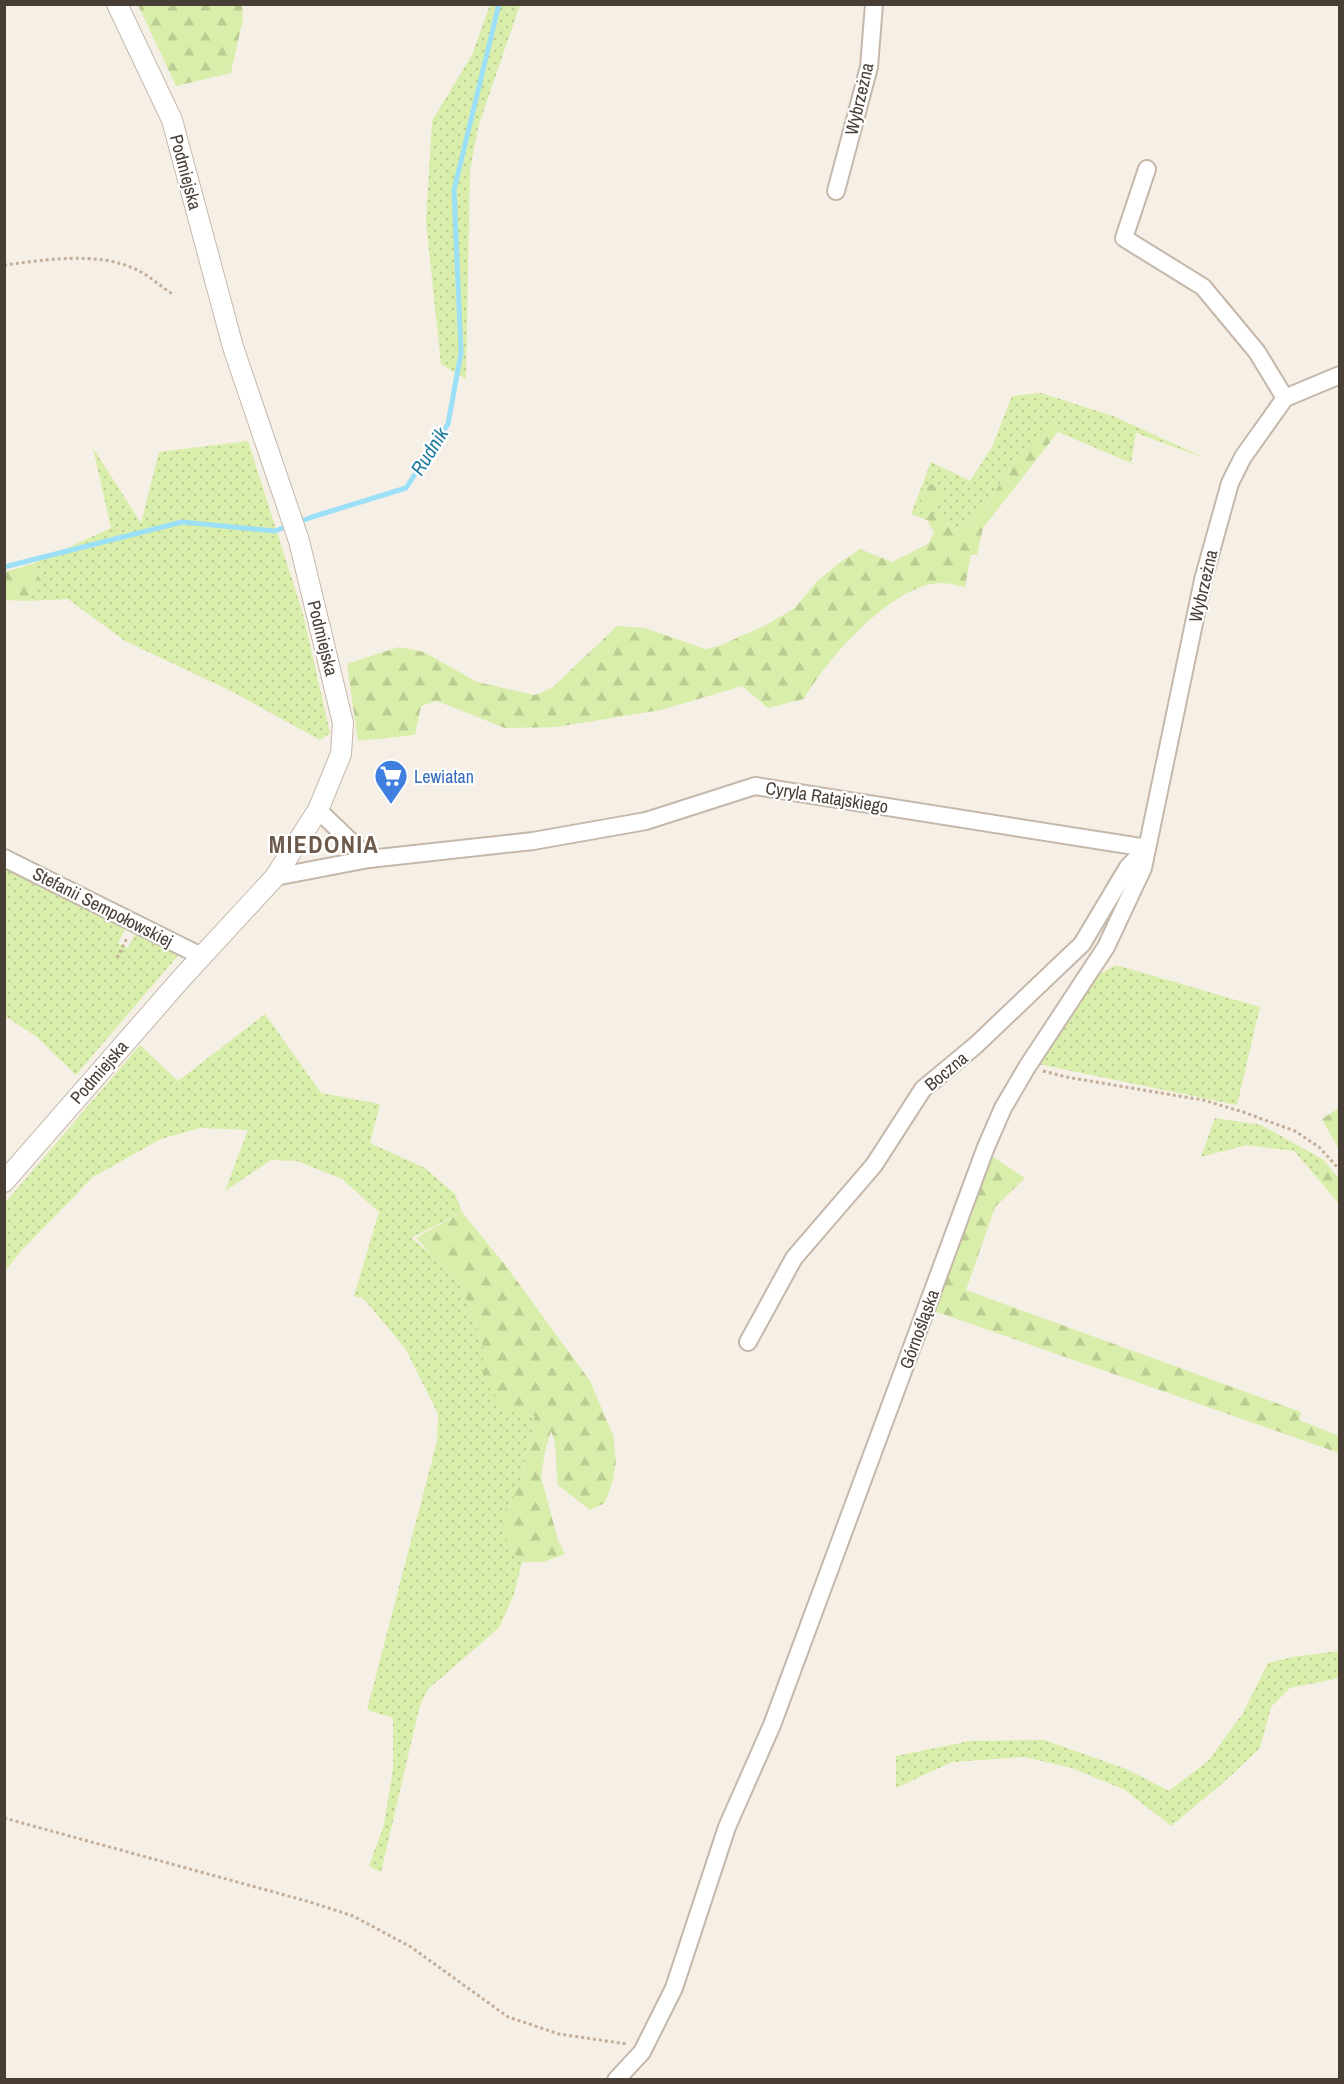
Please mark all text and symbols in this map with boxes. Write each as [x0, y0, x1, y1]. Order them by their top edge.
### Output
street label: Wybrzeżna [839, 60, 879, 138]
street label: Podmiejska [164, 132, 208, 212]
water label: Rudnik [404, 421, 455, 480]
street label: Wybrzeżna [1183, 547, 1223, 625]
street label: Podmiejska [302, 598, 344, 678]
supermarket icon: Lewiatan [373, 758, 409, 805]
place label: Lewiatan [414, 764, 474, 789]
street label: Cyryla Ratajskiego [764, 775, 890, 819]
district label: MIEDONIA [269, 828, 379, 860]
street label: Stefanii Sempołowskiej [29, 861, 177, 953]
street label: Podmiejska [64, 1035, 134, 1109]
street label: Boczna [919, 1046, 973, 1096]
street label: Górnośląska [893, 1286, 945, 1372]

